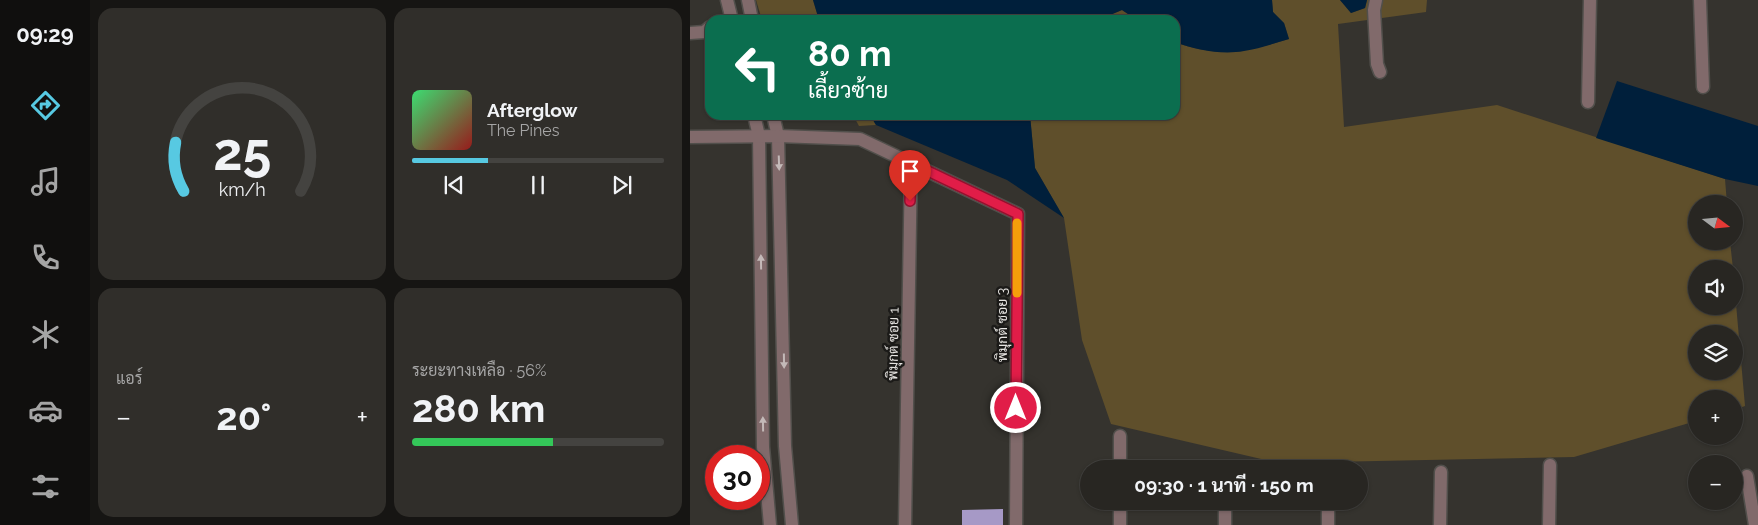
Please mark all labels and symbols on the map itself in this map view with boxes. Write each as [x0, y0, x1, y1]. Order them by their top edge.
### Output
pin [889, 150, 931, 201]
one-way arrow [775, 155, 783, 171]
north arrow [1688, 195, 1742, 250]
one-way arrow [757, 253, 765, 269]
street label: พิมุกต์ ซอย 3 [993, 288, 1012, 362]
street label: พิมุกต์ ซอย 1 [883, 307, 904, 381]
one-way arrow [780, 353, 788, 369]
position arrow [989, 381, 1041, 433]
one-way arrow [759, 416, 767, 432]
speed limit sign: 30 [705, 445, 770, 510]

